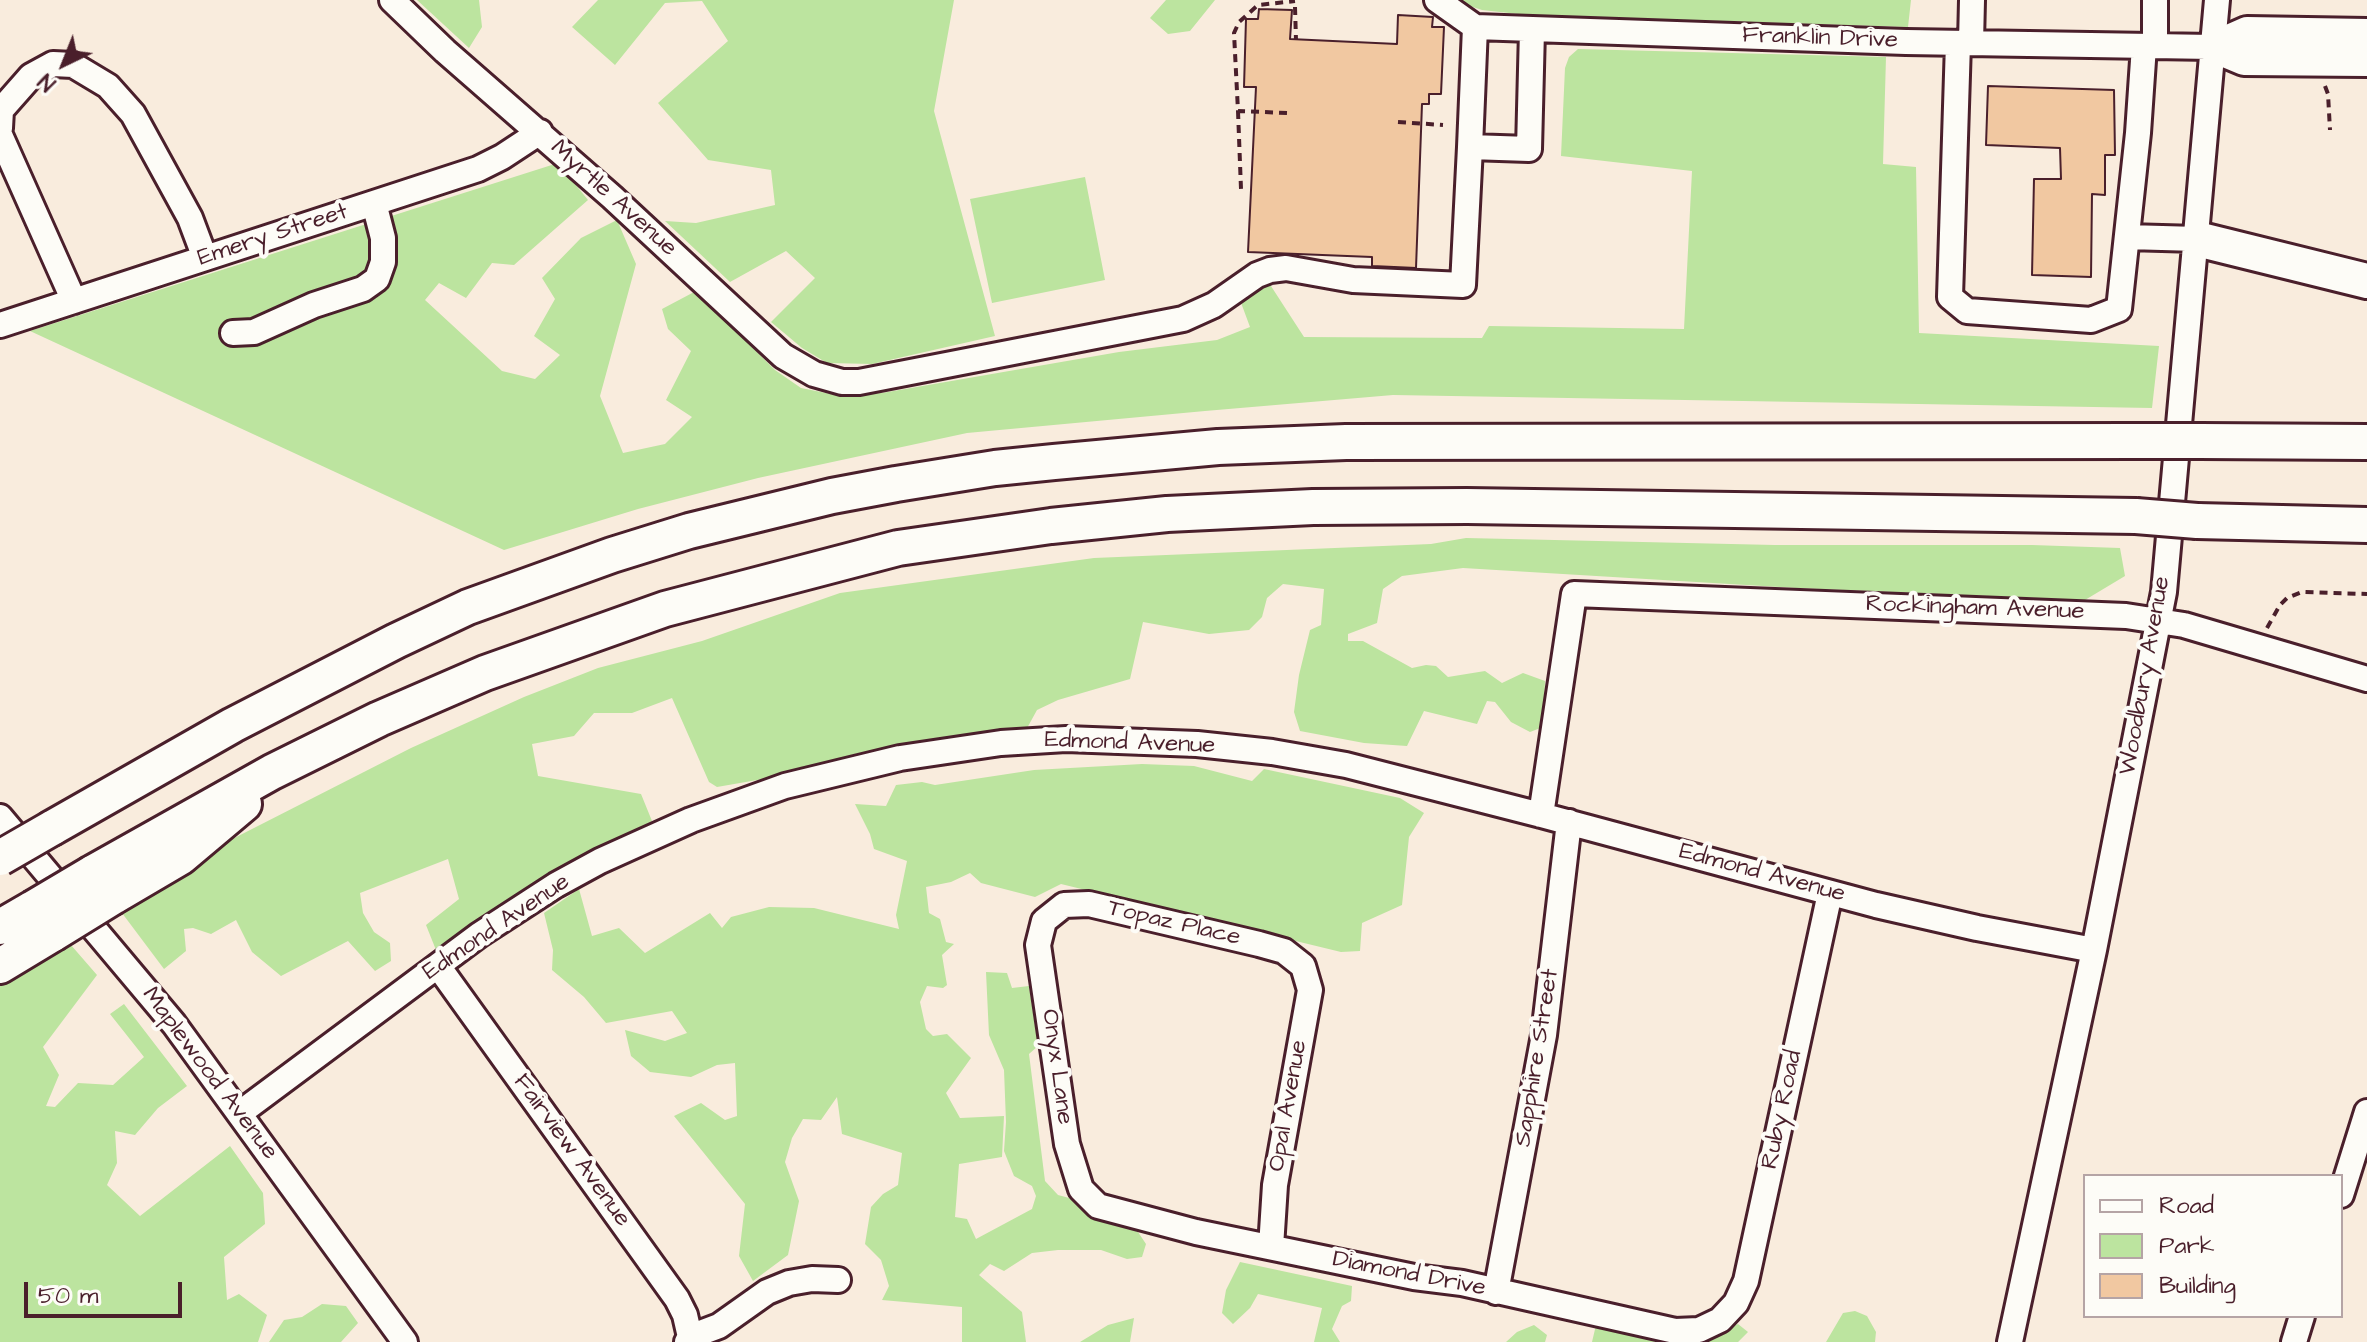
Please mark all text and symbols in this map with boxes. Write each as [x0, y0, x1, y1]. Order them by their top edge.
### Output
street label: Franklin Drive [1742, 22, 1898, 56]
north arrow [24, 24, 104, 104]
text: N [32, 66, 63, 98]
street label: Myrtle Avenue [544, 135, 682, 263]
street label: Emery Street [194, 198, 352, 274]
street label: Woodbury Avenue [2114, 574, 2178, 778]
street label: Rockingham Avenue [1865, 591, 2085, 627]
street label: Edmond Avenue [1044, 727, 1216, 761]
street label: Edmond Avenue [1676, 838, 1848, 910]
street label: Edmond Avenue [418, 868, 576, 988]
street label: Topaz Place [1105, 895, 1243, 953]
street label: Sapphire Street [1510, 967, 1566, 1149]
street label: Maplewood Avenue [135, 982, 283, 1166]
street label: Onyx Lane [1034, 1008, 1078, 1126]
street label: Opal Avenue [1263, 1038, 1315, 1174]
street label: Ruby Road [1756, 1048, 1810, 1172]
street label: Fairview Avenue [506, 1069, 636, 1233]
legend [2083, 1174, 2343, 1318]
text: Road [2159, 1189, 2214, 1223]
text: Park [2159, 1229, 2215, 1263]
street label: Diamond Drive [1330, 1246, 1488, 1304]
scale bar [28, 1266, 186, 1316]
text: Building [2159, 1269, 2236, 1303]
text: 50 m [38, 1279, 98, 1313]

